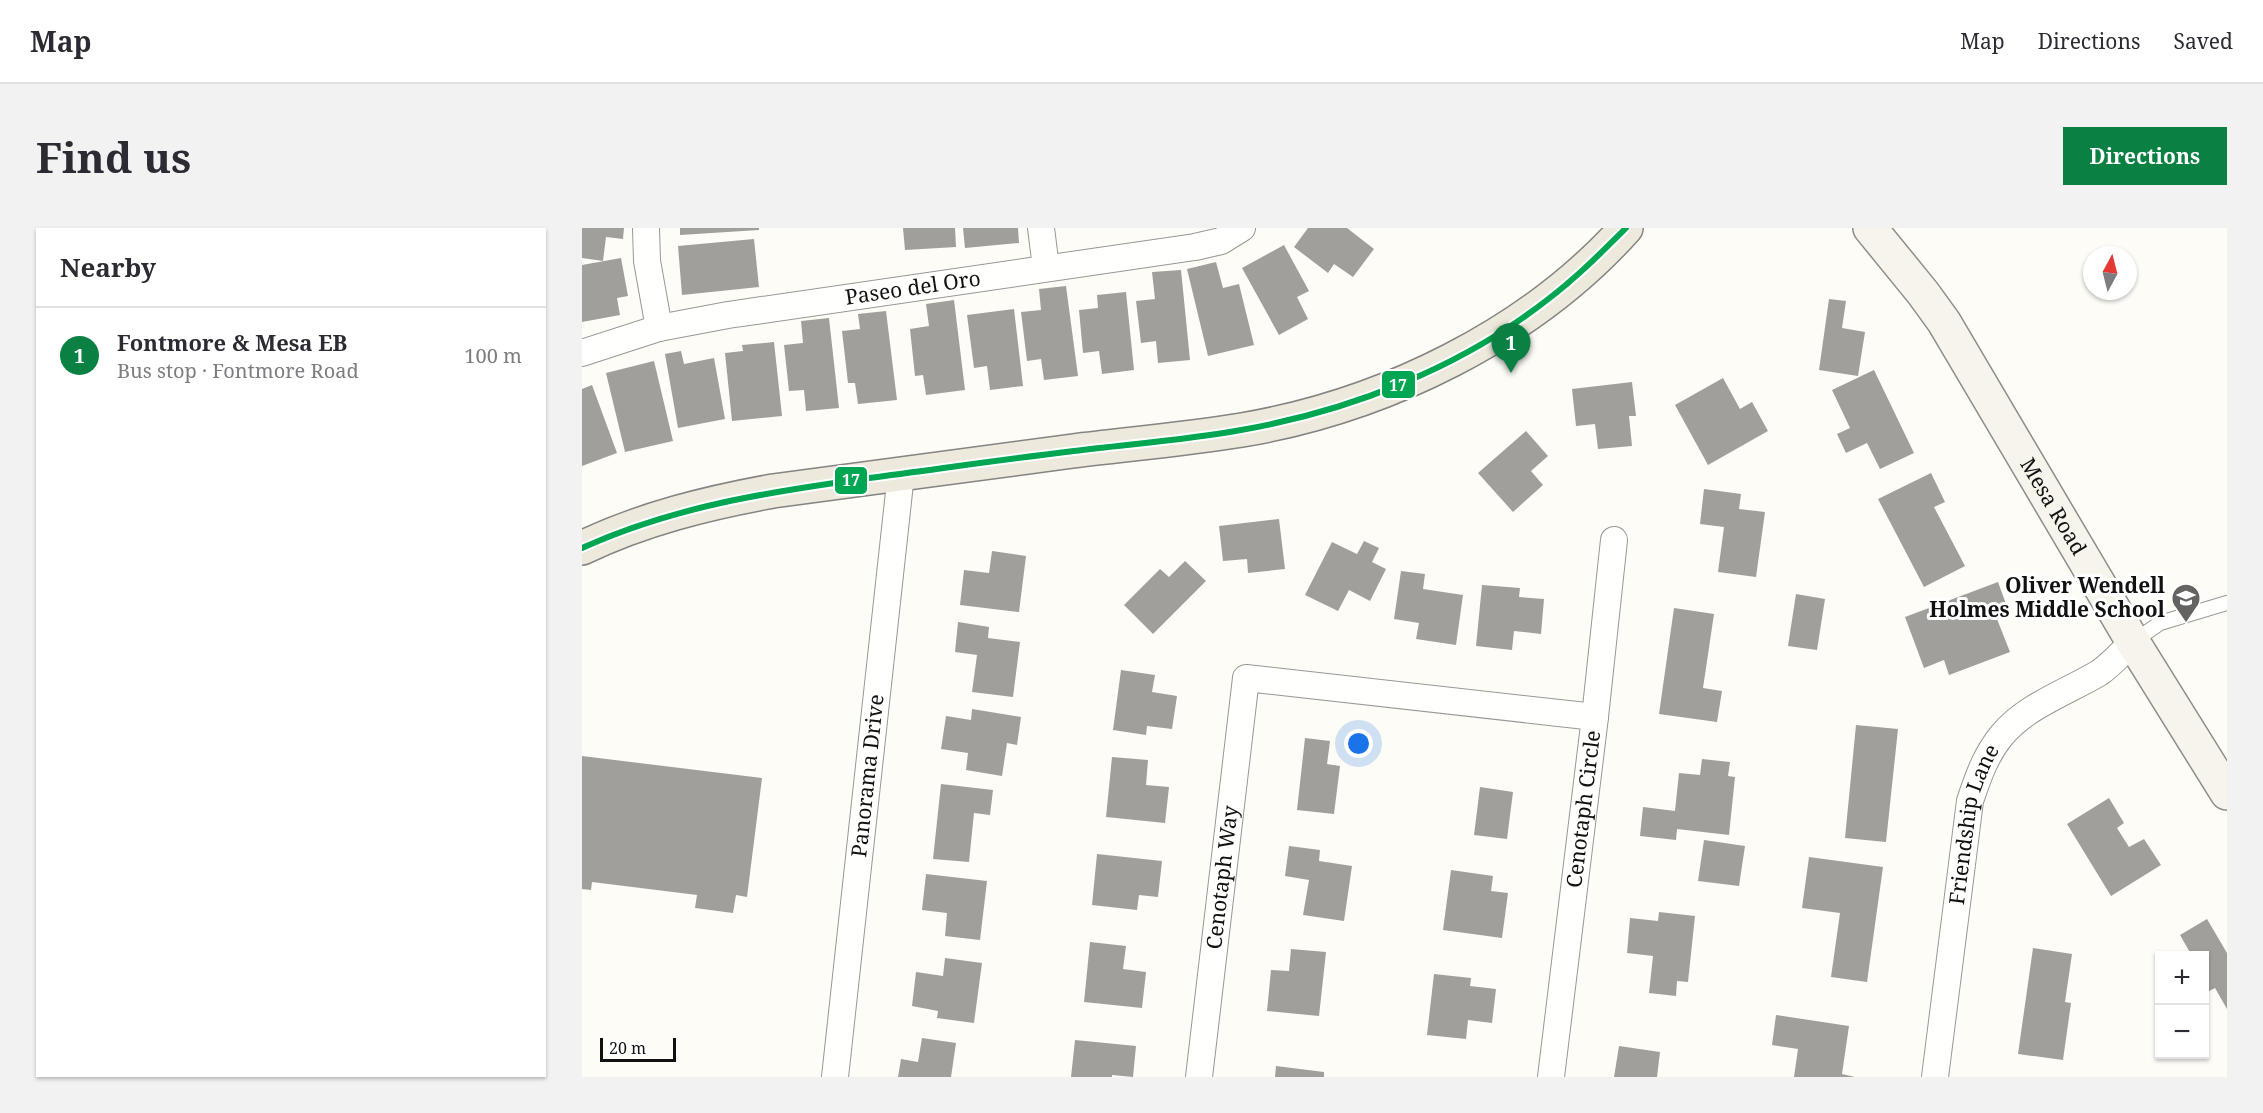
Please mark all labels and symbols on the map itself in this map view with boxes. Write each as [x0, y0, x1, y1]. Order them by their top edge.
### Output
north arrow [2083, 246, 2137, 300]
street label: Paseo del Oro [843, 263, 982, 311]
pin: 1 [1492, 324, 1530, 373]
line badge: 17 [1381, 370, 1416, 399]
text: 17 [1389, 374, 1407, 396]
street label: Mesa Road [2014, 452, 2094, 560]
line badge: 17 [834, 466, 868, 495]
text: 17 [842, 469, 860, 491]
place label: Oliver Wendell Holmes Middle School [1929, 571, 2166, 623]
school or university icon: Oliver Wendell Holmes Middle School [2170, 582, 2202, 624]
street label: Panorama Drive [844, 693, 890, 859]
your location [1344, 729, 1373, 758]
street label: Cenotaph Circle [1559, 729, 1606, 889]
street label: Friendship Lane [1942, 738, 2005, 906]
street label: Cenotaph Way [1199, 804, 1244, 951]
scale bar [600, 1035, 676, 1062]

